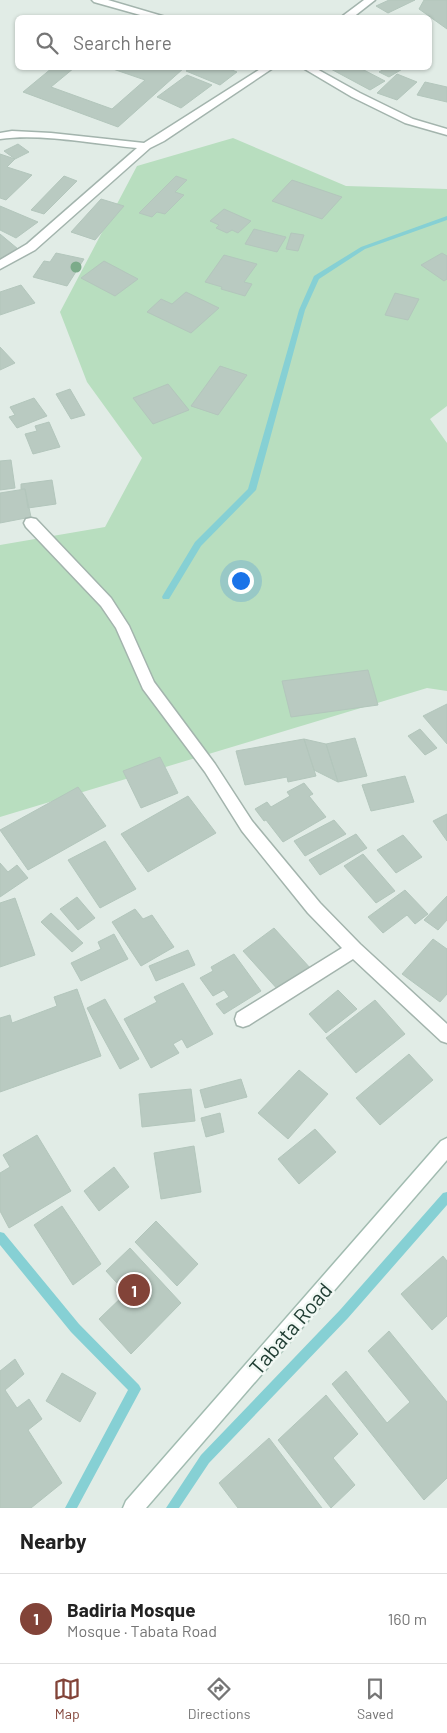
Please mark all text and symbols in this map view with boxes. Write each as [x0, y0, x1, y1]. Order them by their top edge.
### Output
search box [15, 15, 432, 70]
icon: search [33, 29, 61, 57]
text: Search here [73, 31, 172, 54]
your location [228, 568, 254, 594]
pin: 1 [118, 1271, 150, 1309]
street label: Tabata Road [243, 1277, 337, 1379]
text: Nearby [20, 1528, 86, 1553]
text: Badiria Mosque [67, 1598, 196, 1621]
text: 1 [33, 1609, 39, 1628]
text: 160 m [388, 1609, 427, 1628]
text: Mosque · Tabata Road [67, 1621, 217, 1640]
tab: Map [53, 1675, 81, 1722]
tab: Directions [188, 1675, 250, 1722]
tab: Saved [357, 1675, 394, 1722]

